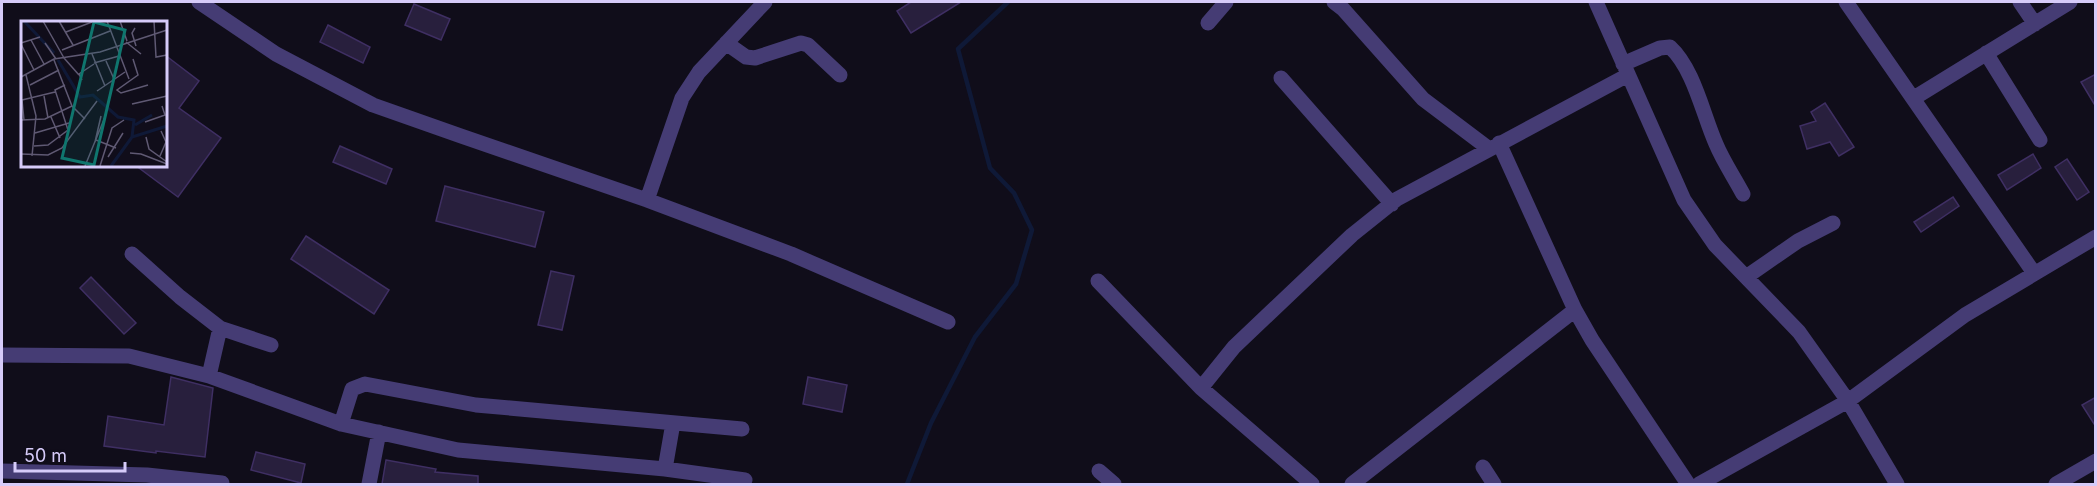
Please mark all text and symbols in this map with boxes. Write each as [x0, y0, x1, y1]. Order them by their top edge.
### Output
inset map [21, 21, 166, 166]
scale bar [15, 435, 124, 473]
text: 50 m [24, 445, 67, 466]

